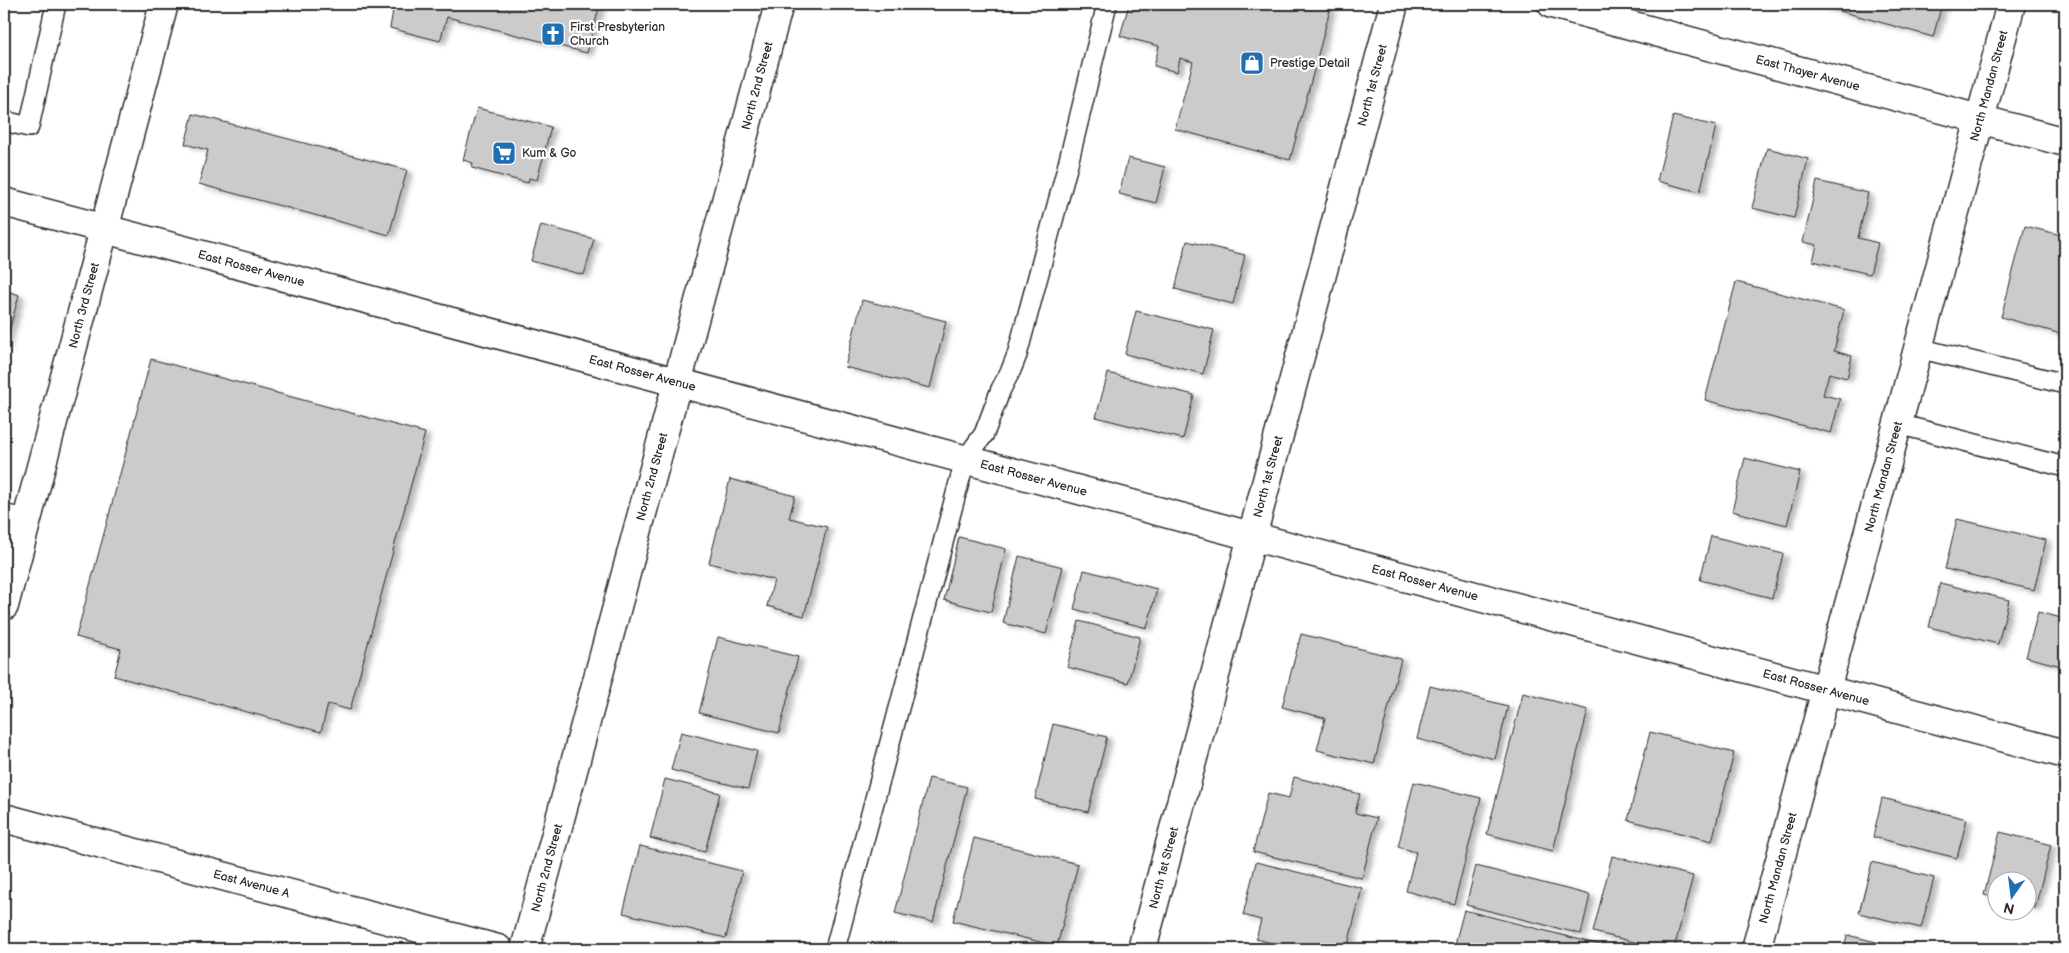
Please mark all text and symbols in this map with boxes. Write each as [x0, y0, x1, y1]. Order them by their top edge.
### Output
place label: First Presbyterian Church [570, 20, 665, 49]
church icon: First Presbyterian Church [540, 21, 566, 47]
street label: North Mandan Street [1967, 29, 2012, 143]
street label: North 2nd Street [739, 40, 777, 132]
street label: North 1st Street [1355, 42, 1391, 128]
shop icon: Prestige Detail [1239, 50, 1265, 76]
street label: East Thayer Avenue [1754, 52, 1862, 95]
place label: Prestige Detail [1270, 56, 1350, 71]
supermarket icon: Kum & Go [491, 140, 517, 166]
place label: Kum & Go [522, 146, 577, 161]
street label: East Rosser Avenue [196, 247, 306, 290]
street label: North 3rd Street [66, 261, 103, 350]
street label: East Rosser Avenue [587, 352, 697, 395]
street label: North Mandan Street [1862, 420, 1906, 534]
street label: North 2nd Street [633, 431, 672, 523]
street label: North 1st Street [1250, 434, 1287, 519]
street label: East Rosser Avenue [979, 457, 1089, 500]
street label: East Rosser Avenue [1370, 562, 1480, 605]
street label: East Rosser Avenue [1761, 666, 1871, 709]
street label: North Mandan Street [1756, 811, 1801, 925]
street label: North 2nd Street [528, 822, 566, 914]
street label: North 1st Street [1146, 825, 1182, 911]
street label: East Avenue A [211, 867, 292, 902]
north arrow [1986, 870, 2036, 920]
text: N [2002, 899, 2016, 918]

